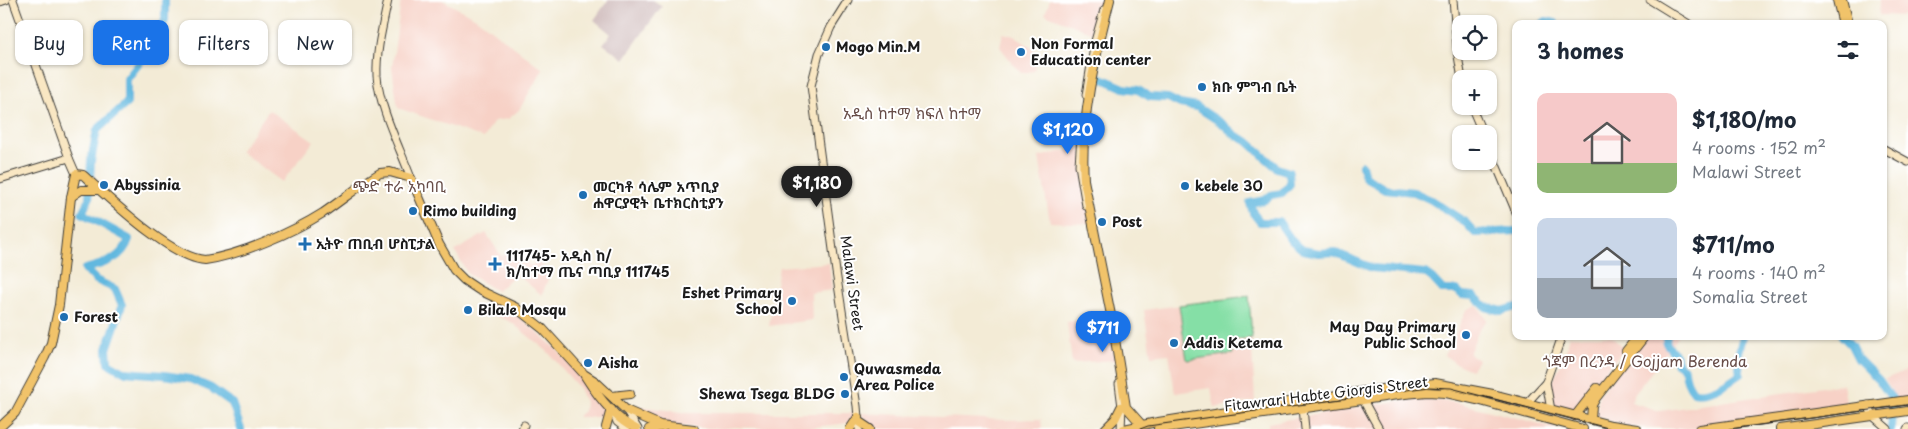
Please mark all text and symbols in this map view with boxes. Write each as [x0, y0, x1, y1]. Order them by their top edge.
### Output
map controls [1452, 15, 1497, 170]
button: locate [1452, 15, 1497, 60]
chip: Buy [15, 20, 83, 65]
chip: Rent [93, 20, 169, 65]
chip: Filters [179, 20, 268, 65]
chip: New [278, 20, 352, 65]
place label: Non Formal Education center [1031, 33, 1152, 70]
text: 3 homes [1537, 34, 1624, 66]
place label: Mogo Min.M [836, 36, 920, 57]
icon: filters [1834, 36, 1862, 64]
marker: Mogo Min.M [820, 41, 832, 53]
marker: Non Formal Education center [1015, 46, 1027, 58]
button: + [1452, 70, 1497, 115]
place label: ክቡ ምግብ ቤት [1212, 76, 1297, 97]
marker: ክቡ ምግብ ቤት [1196, 81, 1208, 93]
district label: አዲስ ከተማ ክፍለ ከተማ [843, 101, 981, 124]
text: $1,180/mo [1692, 103, 1796, 135]
pin: $1,120 [1027, 112, 1109, 155]
icon: home [1577, 113, 1637, 173]
text: $1,120 [1043, 117, 1093, 141]
button: − [1452, 125, 1497, 170]
text: 4 rooms · 152 m² [1692, 135, 1826, 159]
text: Malawi Street [1692, 159, 1801, 183]
pin: $1,180 [776, 166, 858, 208]
text: $1,180 [792, 170, 842, 194]
place label: Abyssinia [114, 174, 181, 195]
district label: ጭድ ተራ አካባቢ [352, 174, 446, 197]
place label: kebele 30 [1195, 175, 1263, 196]
place label: መርካቶ ሳሌም አጥቢያ ሐዋርያዊት ቤተክርስቲያን [593, 176, 724, 213]
marker: Abyssinia [98, 179, 110, 191]
marker: kebele 30 [1179, 180, 1191, 192]
marker: መርካቶ ሳሌም አጥቢያ ሐዋርያዊት ቤተክርስቲያን [577, 189, 589, 201]
place label: Rimo building [423, 200, 517, 221]
marker: Rimo building [407, 205, 419, 217]
place label: Post [1112, 211, 1142, 232]
marker: Post [1096, 216, 1108, 228]
text: $711/mo [1692, 228, 1775, 260]
place label: ኢትዮ ጠቢብ ሆስፒታል [316, 233, 436, 254]
street label: Malawi Street [835, 234, 870, 332]
marker: ኢትዮ ጠቢብ ሆስፒታል [298, 237, 312, 251]
icon: home [1577, 238, 1637, 298]
place label: 111745- አዲስ ከ/ ክ/ከተማ ጤና ጣቢያ 111745 [506, 245, 670, 282]
marker: 111745- አዲስ ከ/ ክ/ከተማ ጤና ጣቢያ 111745 [488, 257, 502, 271]
text: 4 rooms · 140 m² [1692, 260, 1826, 284]
place label: Eshet Primary School [682, 282, 782, 319]
text: Somalia Street [1692, 284, 1807, 308]
marker: Eshet Primary School [786, 295, 798, 307]
place label: Bilale Mosqu [478, 299, 566, 320]
marker: Bilale Mosqu [462, 304, 474, 316]
place label: Forest [74, 306, 118, 327]
pin: $711 [1073, 310, 1133, 353]
marker: Forest [58, 311, 70, 323]
text: $711 [1087, 315, 1119, 339]
place label: May Day Primary Public School [1330, 316, 1456, 353]
marker: May Day Primary Public School [1460, 329, 1472, 341]
place label: Addis Ketema [1184, 332, 1283, 353]
marker: Addis Ketema [1168, 337, 1180, 349]
district label: ጎጃም በረንዳ / Gojjam Berenda [1543, 349, 1748, 372]
place label: Aisha [598, 352, 639, 373]
marker: Aisha [582, 357, 594, 369]
place label: Quwasmeda Area Police [854, 358, 942, 395]
marker: Quwasmeda Area Police [838, 371, 850, 383]
street label: Fitawrari Habte Giorgis Street [1223, 371, 1429, 416]
place label: Shewa Tsega BLDG [699, 383, 835, 404]
marker: Shewa Tsega BLDG [839, 388, 851, 400]

